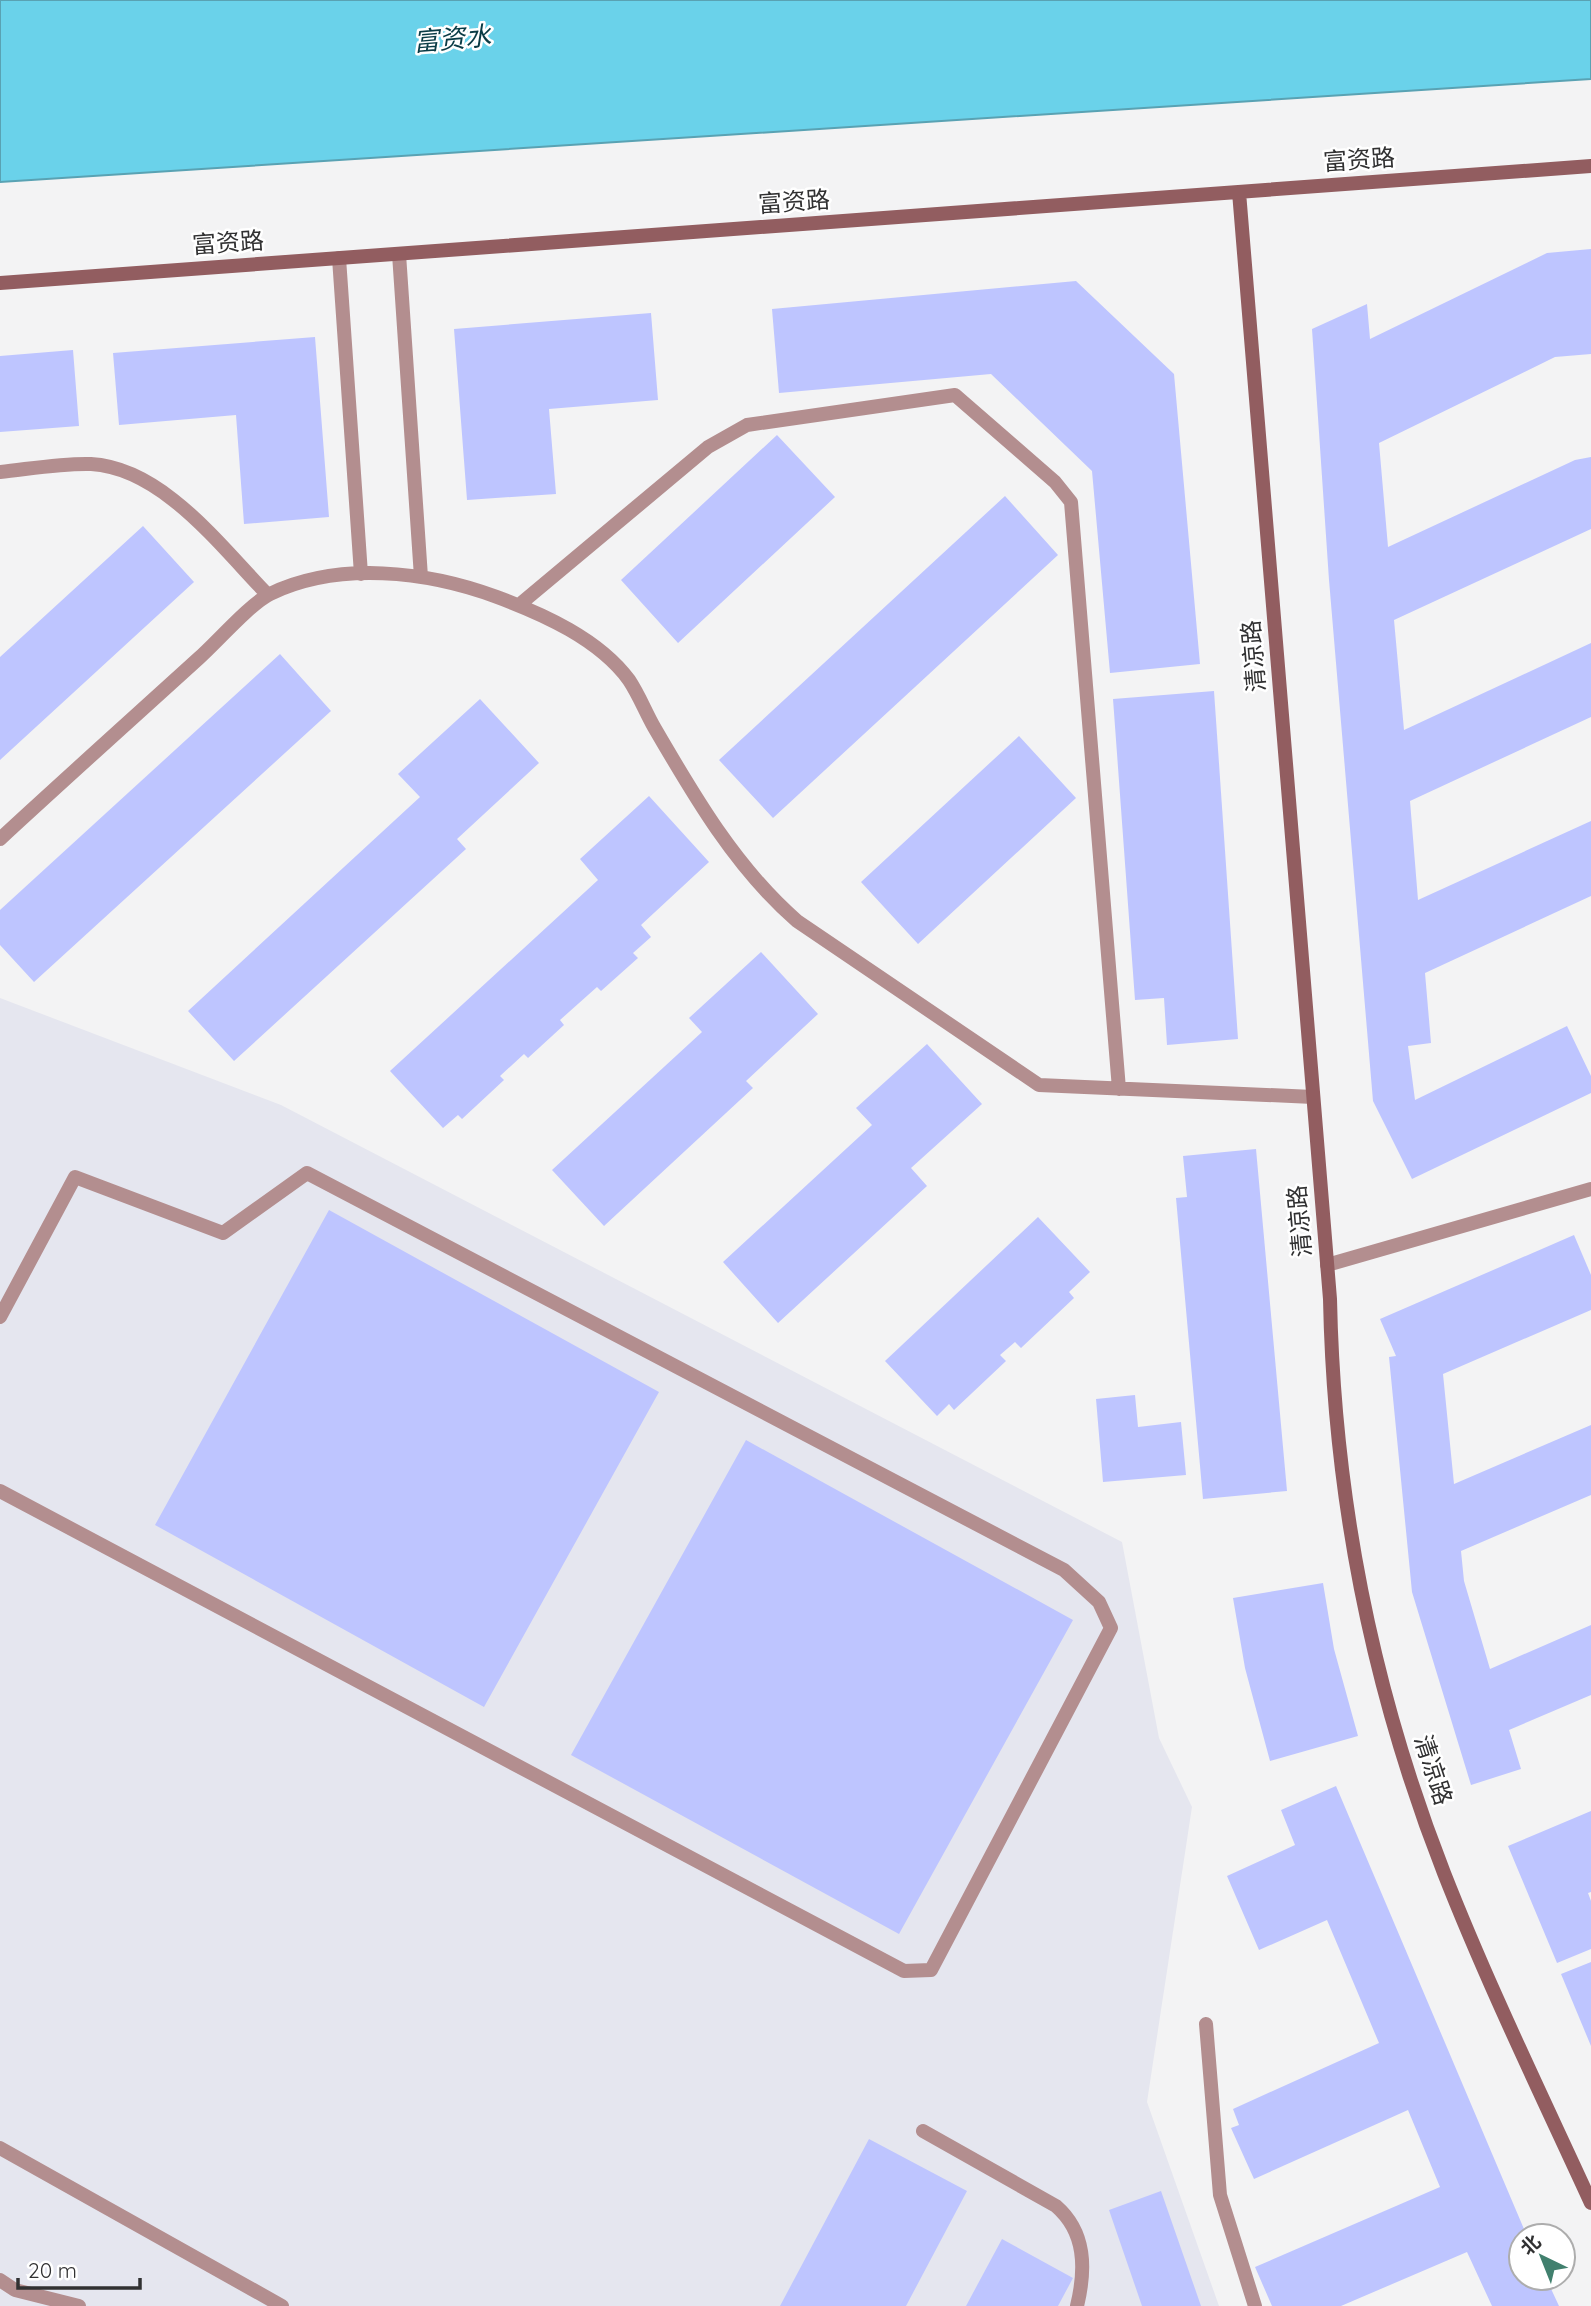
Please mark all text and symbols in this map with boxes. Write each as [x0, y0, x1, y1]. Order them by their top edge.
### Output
water label: 富资水 [412, 19, 493, 58]
street label: 富资路 [1322, 142, 1396, 176]
street label: 富资路 [757, 184, 831, 218]
street label: 富资路 [191, 225, 265, 259]
street label: 清凉路 [1235, 619, 1271, 693]
street label: 清凉路 [1281, 1184, 1317, 1258]
street label: 清凉路 [1409, 1731, 1459, 1809]
north arrow [1507, 2222, 1577, 2292]
text: 北 [1515, 2229, 1546, 2260]
scale bar [18, 2246, 140, 2290]
text: 20 m [28, 2257, 77, 2283]

